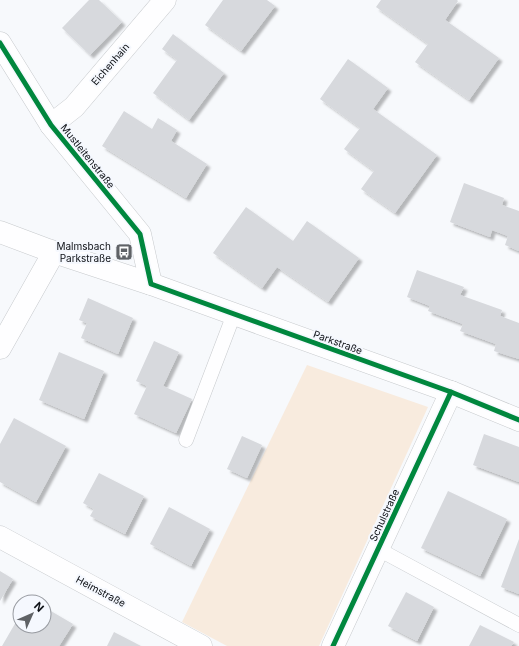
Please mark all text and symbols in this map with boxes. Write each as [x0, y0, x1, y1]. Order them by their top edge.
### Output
street label: Eichenhain [89, 41, 132, 87]
street label: Mustleitenstraße [58, 122, 118, 191]
place label: Malmsbach Parkstraße [56, 240, 111, 264]
bus stop icon: Malmsbach Parkstraße [114, 242, 134, 262]
street label: Parkstraße [312, 328, 364, 356]
street label: Schulstraße [367, 487, 401, 543]
street label: Heimstraße [74, 573, 128, 609]
north arrow [12, 594, 52, 634]
text: N [31, 599, 47, 615]

